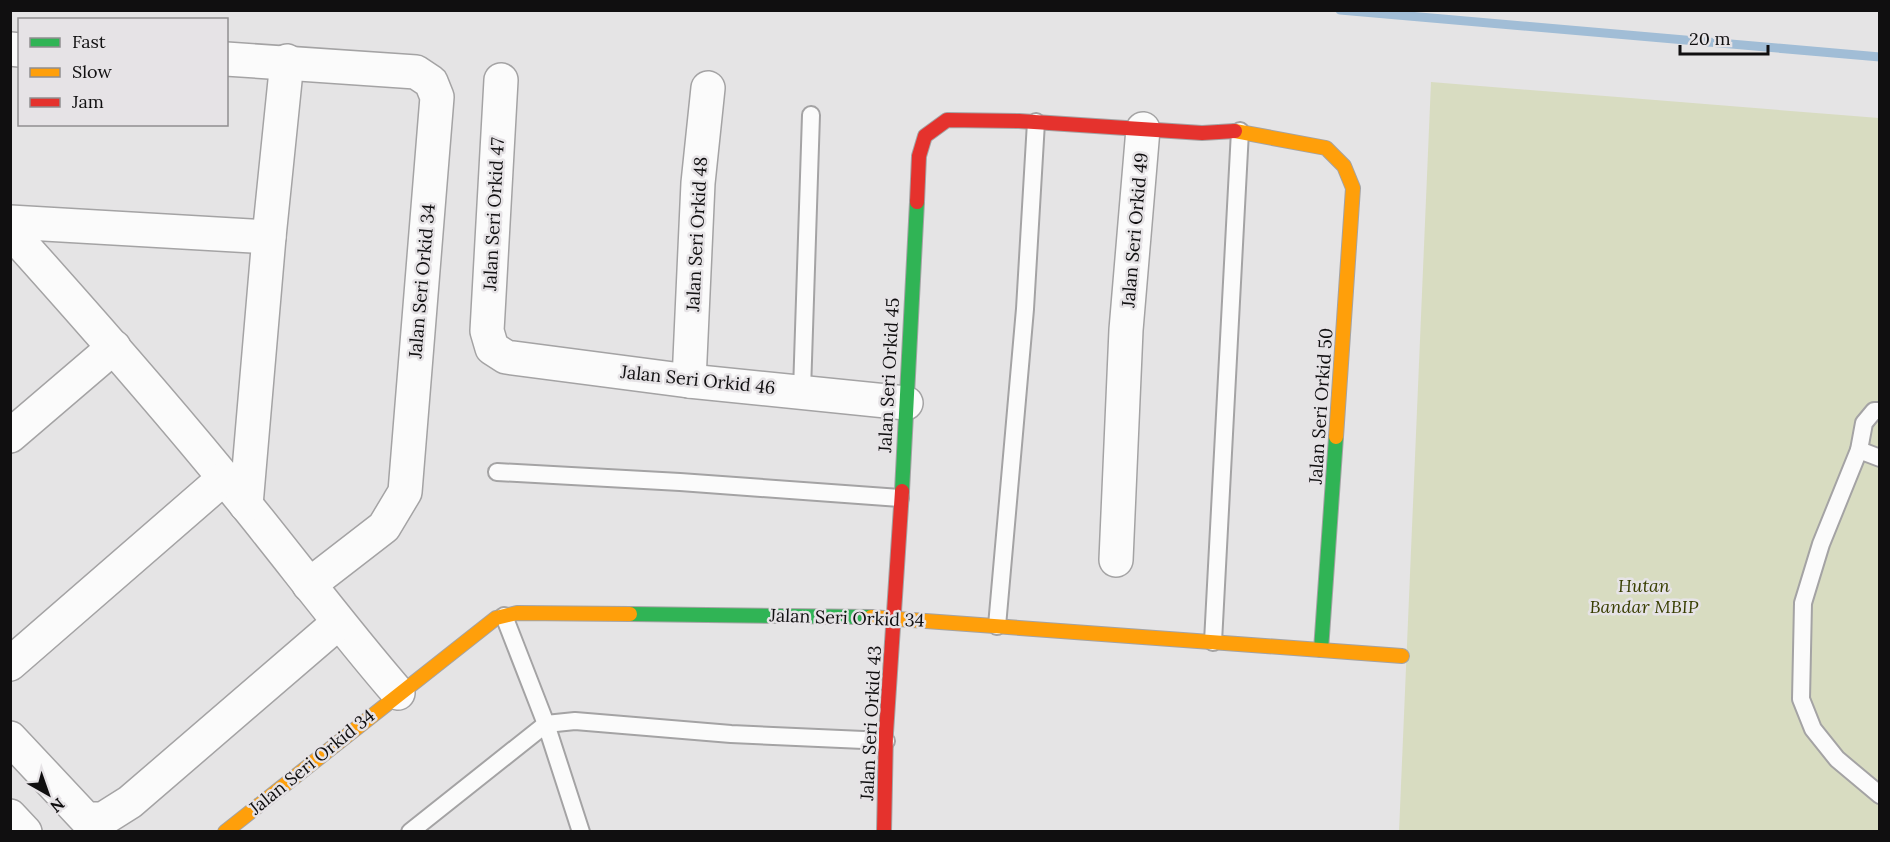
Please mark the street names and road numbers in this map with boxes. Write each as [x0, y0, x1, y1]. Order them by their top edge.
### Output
street label: Jalan Seri Orkid 47 [478, 137, 509, 292]
street label: Jalan Seri Orkid 49 [1116, 151, 1153, 309]
street label: Jalan Seri Orkid 48 [681, 156, 712, 313]
street label: Jalan Seri Orkid 34 [403, 202, 440, 360]
street label: Jalan Seri Orkid 45 [873, 297, 904, 454]
street label: Jalan Seri Orkid 50 [1304, 327, 1337, 486]
street label: Jalan Seri Orkid 46 [619, 360, 777, 399]
street label: Jalan Seri Orkid 34 [768, 603, 925, 632]
street label: Jalan Seri Orkid 43 [855, 645, 886, 802]
street label: Jalan Seri Orkid 34 [243, 704, 379, 820]

